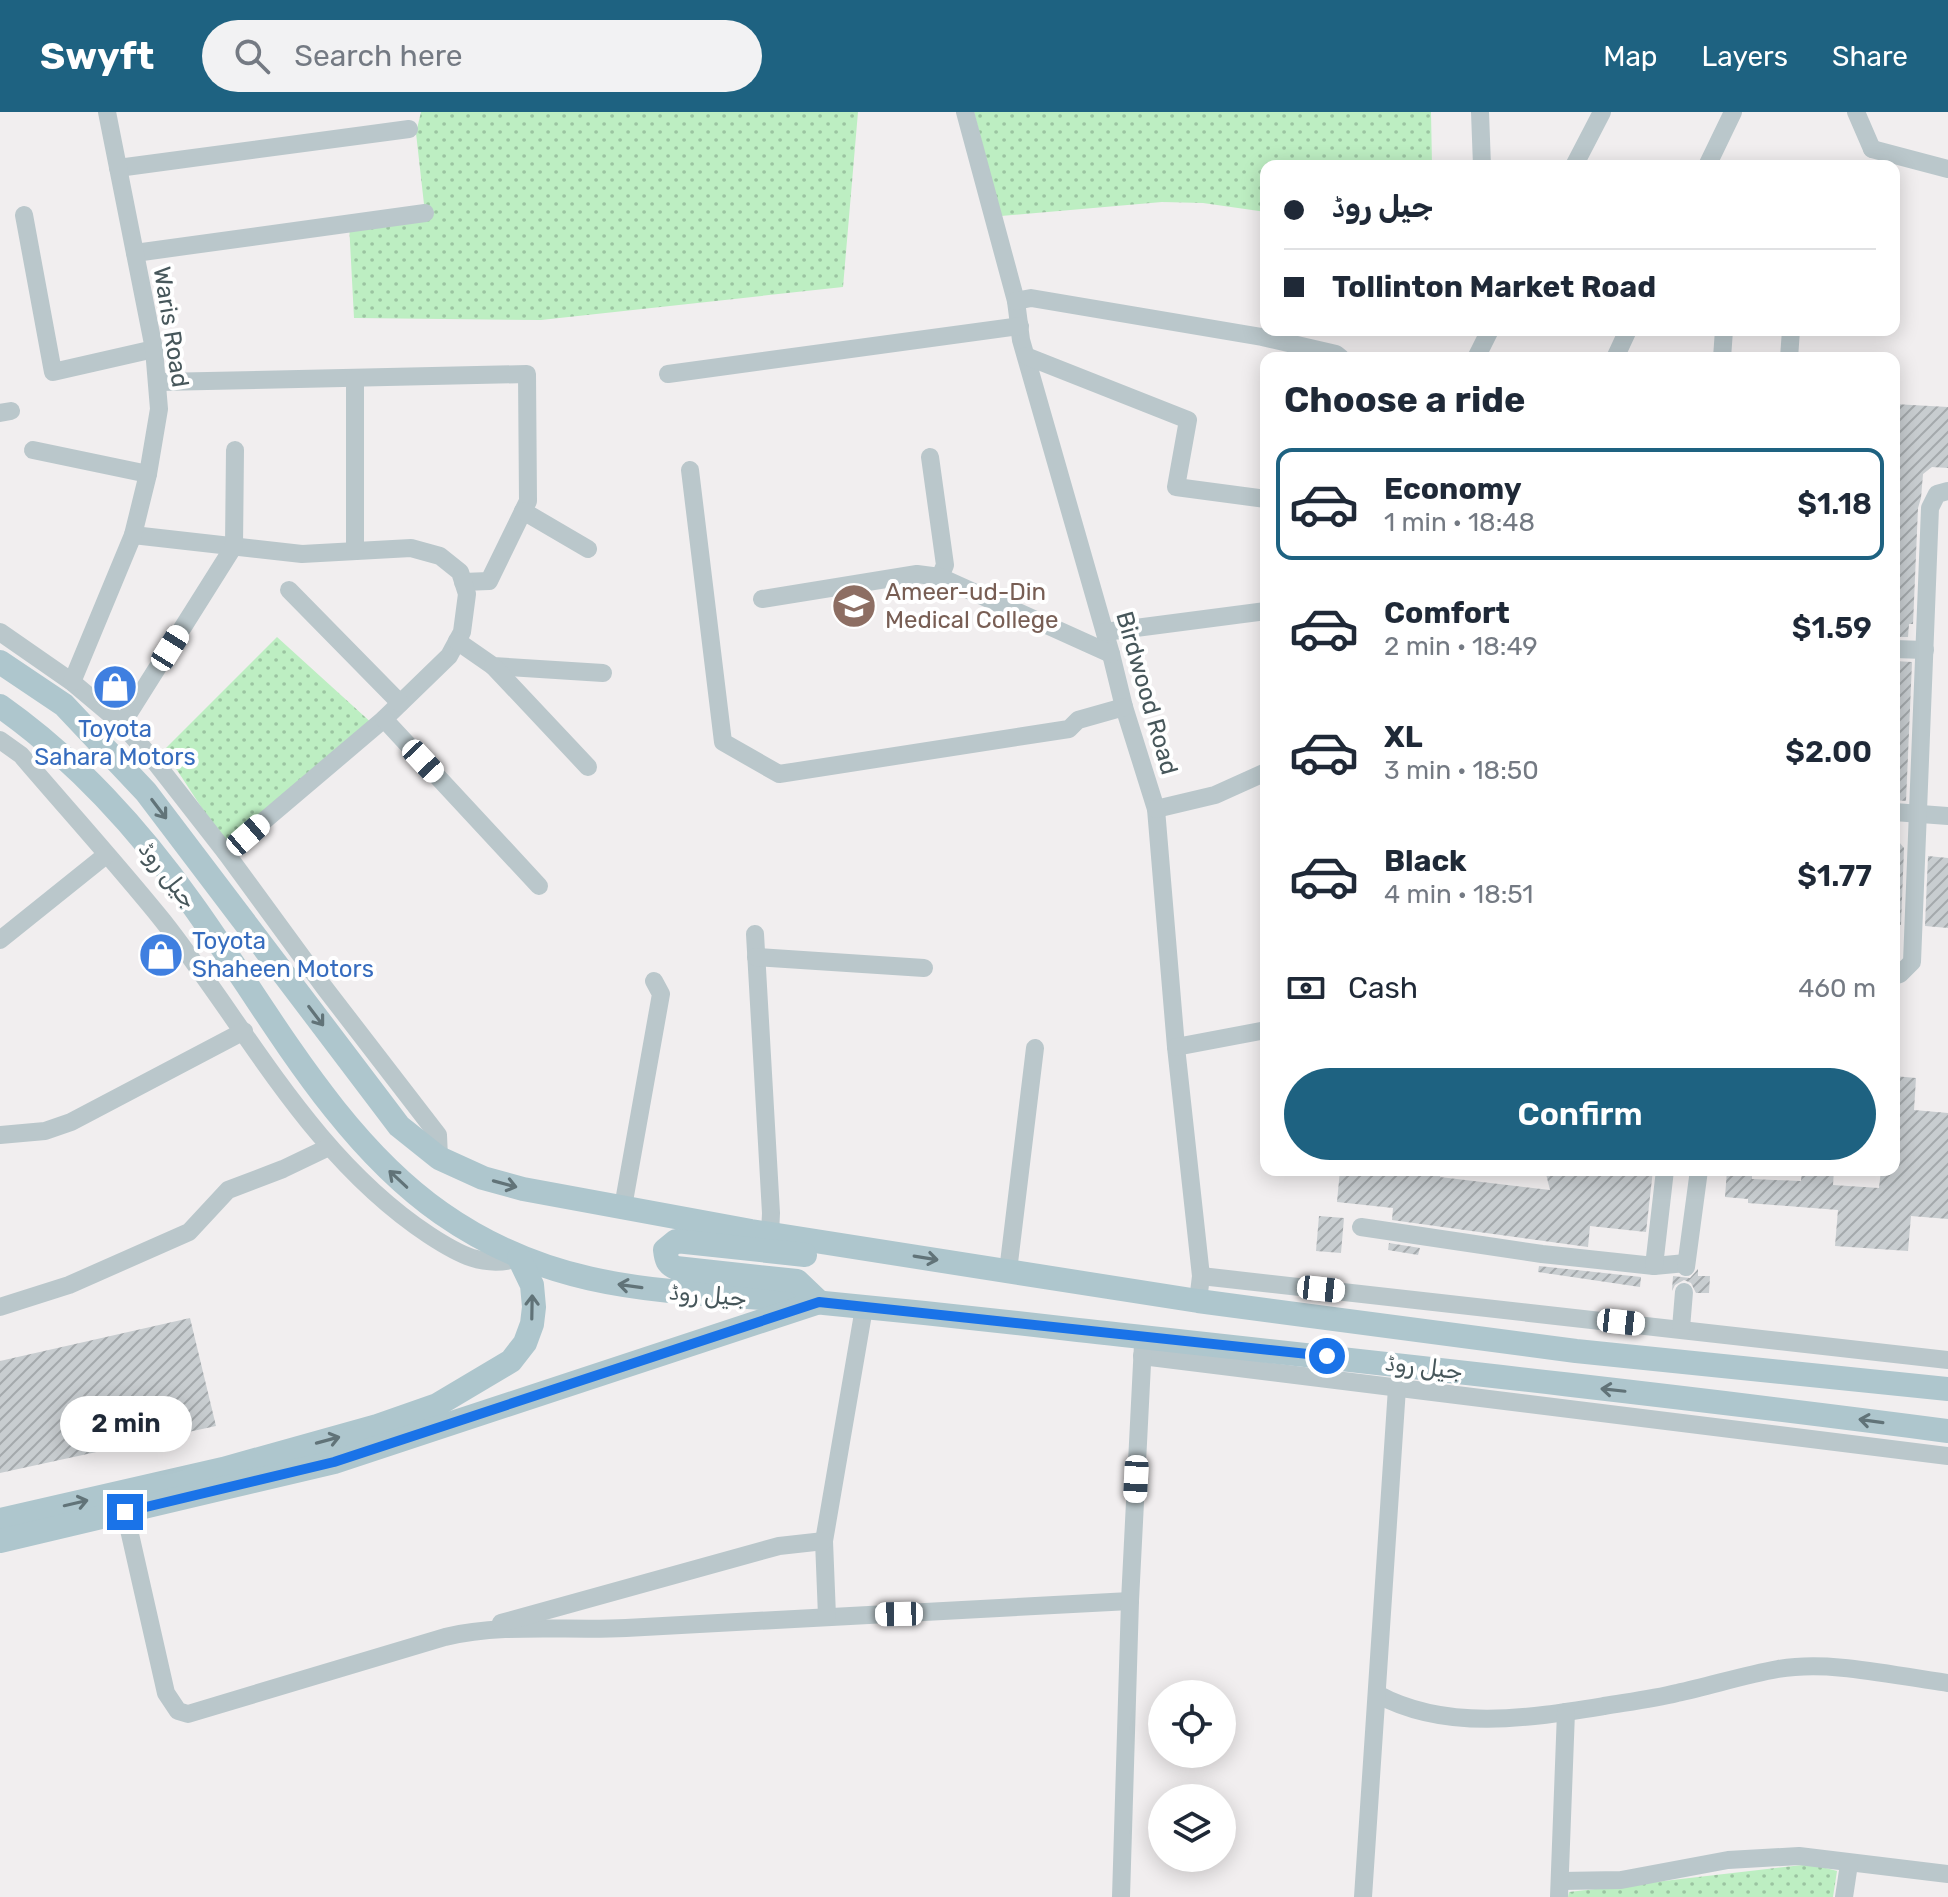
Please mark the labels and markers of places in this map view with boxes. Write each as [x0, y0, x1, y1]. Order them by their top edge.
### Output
place label: Ameer-ud-Din Medical College [885, 578, 1058, 634]
school or university icon: Ameer-ud-Din Medical College [830, 582, 878, 630]
shop icon: Toyota Sahara Motors [91, 663, 139, 711]
place label: Toyota Sahara Motors [34, 715, 196, 771]
place label: Toyota Shaheen Motors [192, 927, 374, 983]
shop icon: Toyota Shaheen Motors [137, 931, 185, 979]

